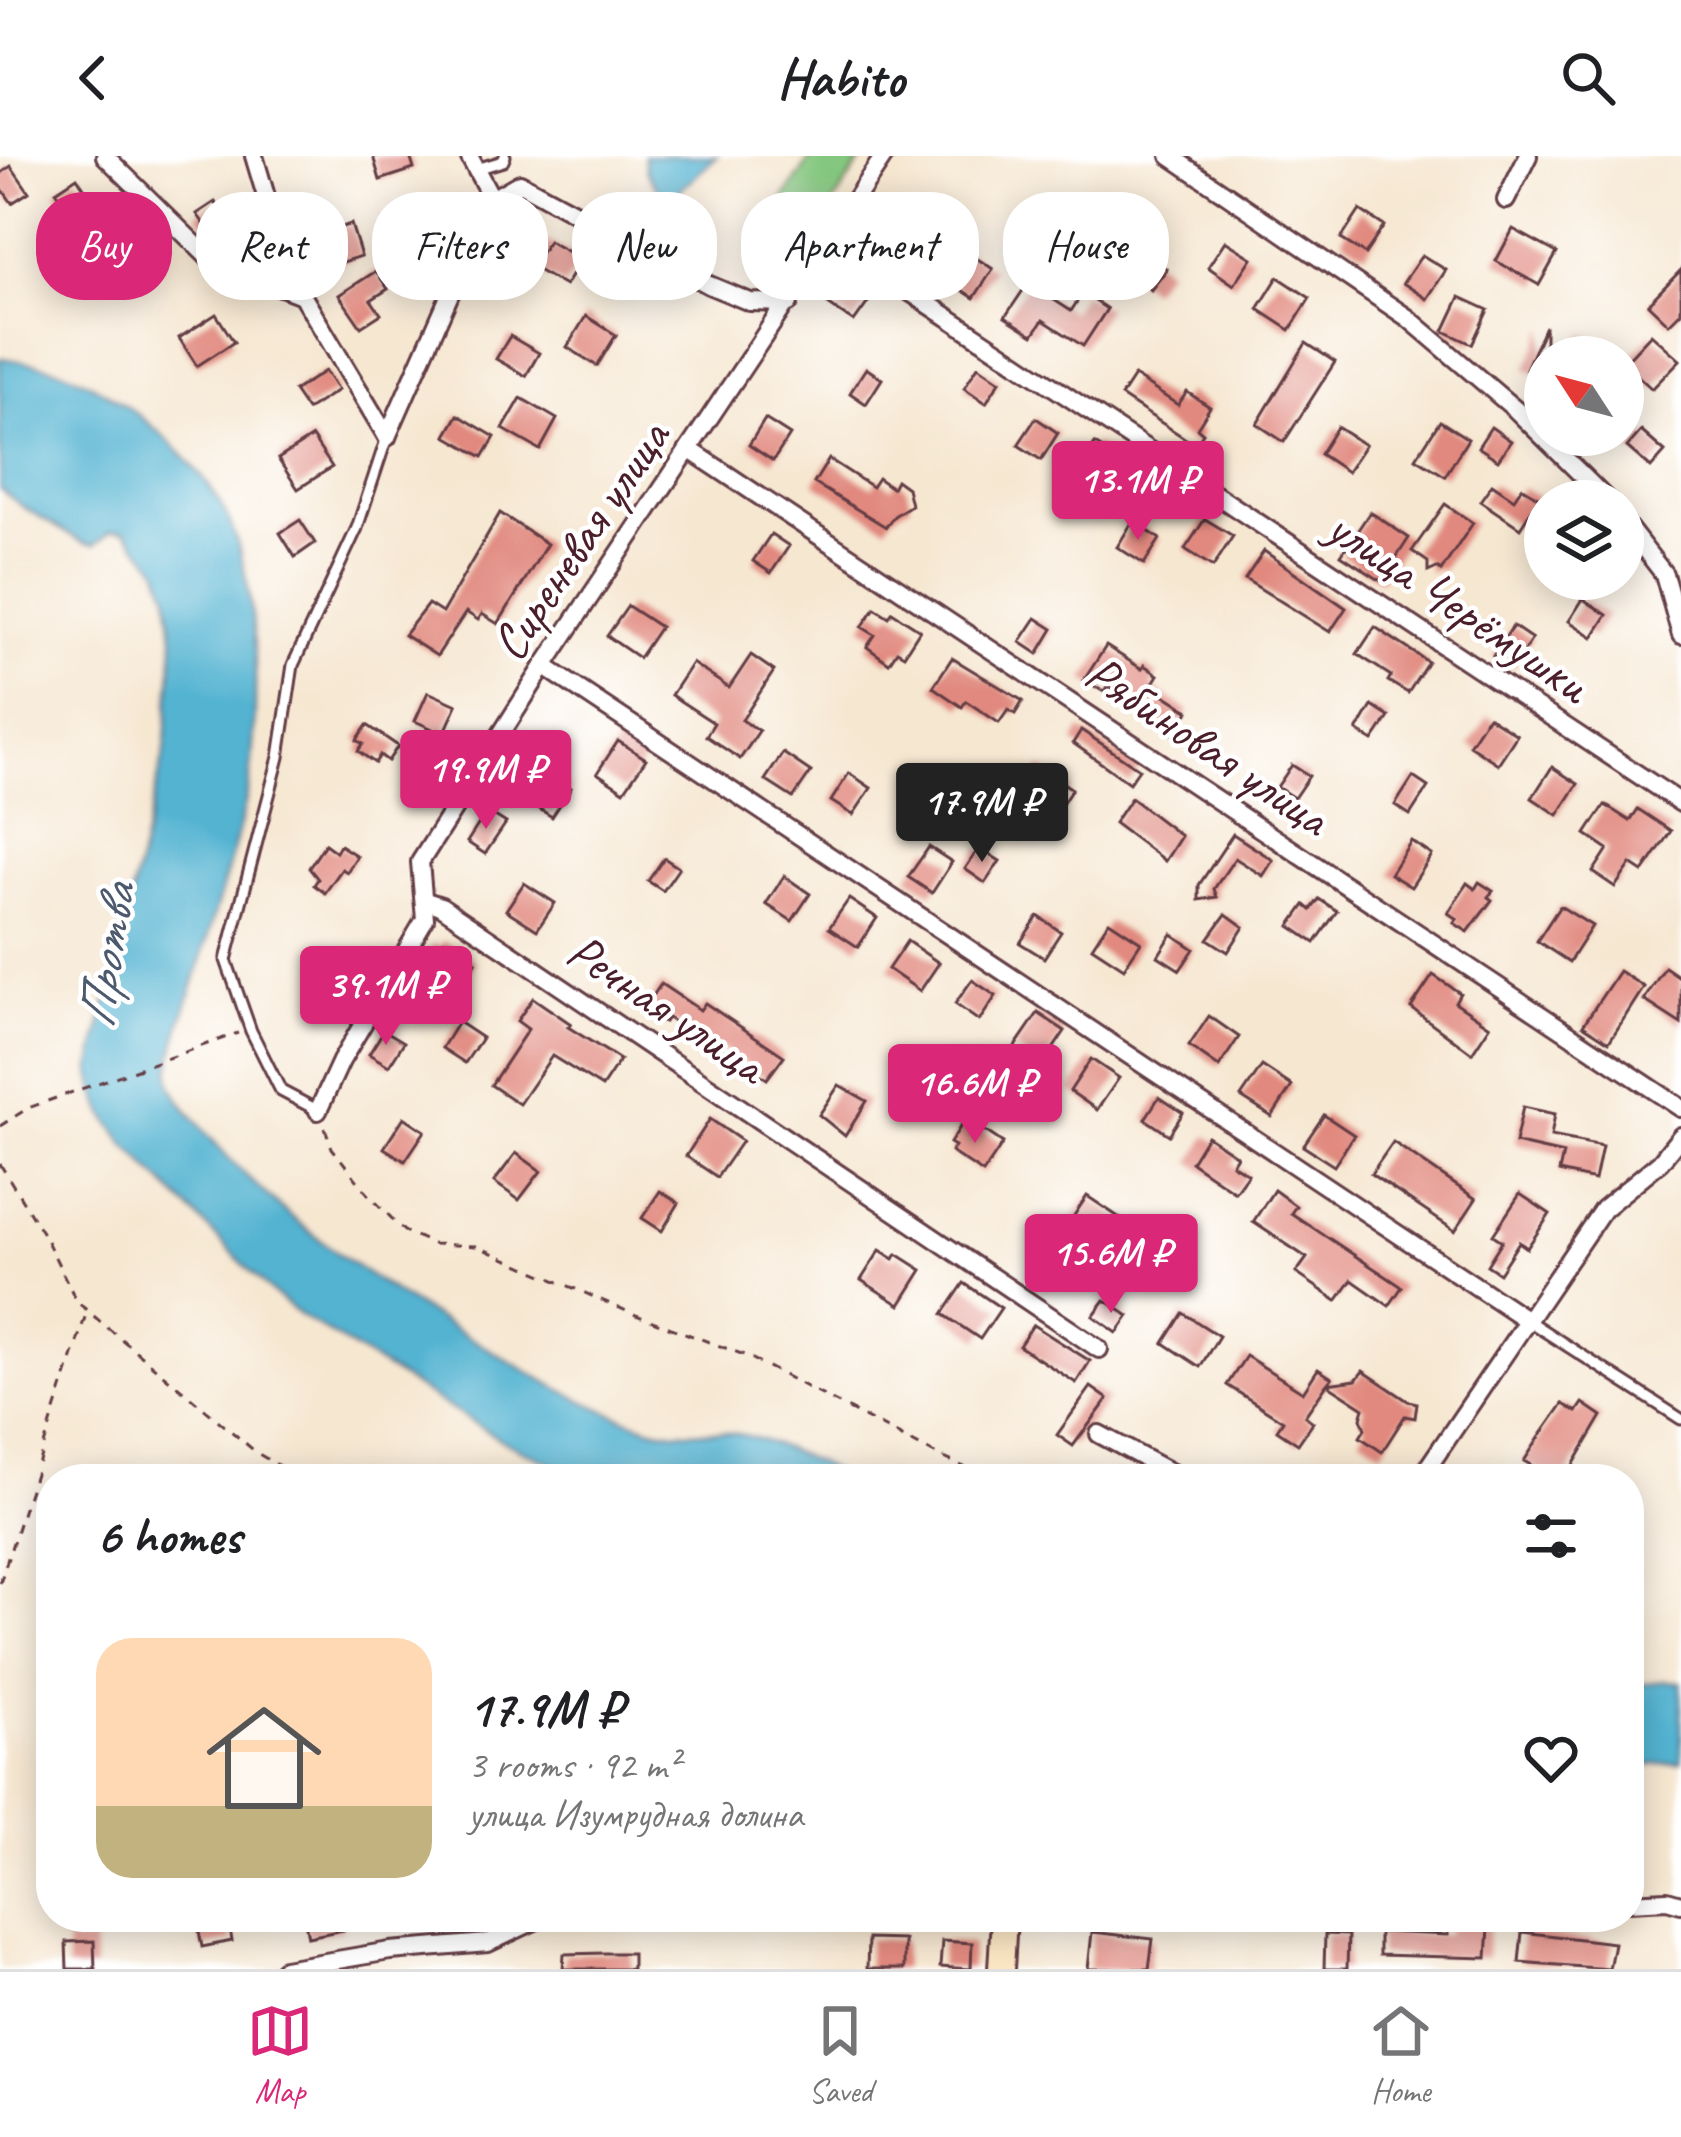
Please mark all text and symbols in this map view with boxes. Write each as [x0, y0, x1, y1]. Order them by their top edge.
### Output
text: Habito [777, 44, 904, 112]
icon: back [60, 45, 126, 111]
icon: search [1555, 45, 1621, 111]
chip: Buy [36, 192, 172, 300]
chip: Rent [196, 192, 348, 300]
chip: Filters [372, 192, 548, 300]
chip: New [572, 192, 717, 300]
chip: Apartment [741, 192, 979, 300]
chip: House [1003, 192, 1169, 300]
north arrow [1524, 336, 1644, 456]
map controls [1524, 336, 1644, 600]
street label: Сиреневая улица [476, 406, 685, 672]
pin: 13.1M ₽ [1027, 441, 1249, 543]
text: 13.1M ₽ [1079, 455, 1197, 504]
button: layers [1524, 480, 1644, 600]
street label: улица Черёмушки [1313, 493, 1604, 718]
street label: Рябиновая улица [1074, 640, 1344, 852]
pin: 19.9M ₽ [375, 730, 597, 832]
text: 19.9M ₽ [427, 744, 545, 793]
pin: 17.9M ₽ [871, 763, 1093, 865]
text: 17.9M ₽ [923, 777, 1041, 826]
water label: Протва [61, 876, 151, 1032]
street label: Речная улица [555, 918, 781, 1099]
pin: 39.1M ₽ [275, 946, 497, 1048]
text: 39.1M ₽ [327, 960, 445, 1009]
pin: 16.6M ₽ [864, 1044, 1086, 1146]
text: 16.6M ₽ [915, 1058, 1035, 1107]
pin: 15.6M ₽ [1000, 1214, 1222, 1316]
text: 15.6M ₽ [1052, 1228, 1170, 1277]
icon: filters [1518, 1503, 1584, 1569]
text: 6 homes [96, 1504, 241, 1568]
text: 17.9M ₽ [468, 1677, 622, 1741]
icon: home [192, 1686, 336, 1830]
icon: heart [1518, 1725, 1584, 1791]
text: 3 rooms · 92 m² [468, 1741, 679, 1790]
text: улица Изумрудная долина [468, 1790, 803, 1839]
tab: Map [247, 1998, 313, 2112]
tab: Saved [807, 1998, 873, 2112]
tab: Home [1368, 1998, 1434, 2112]

